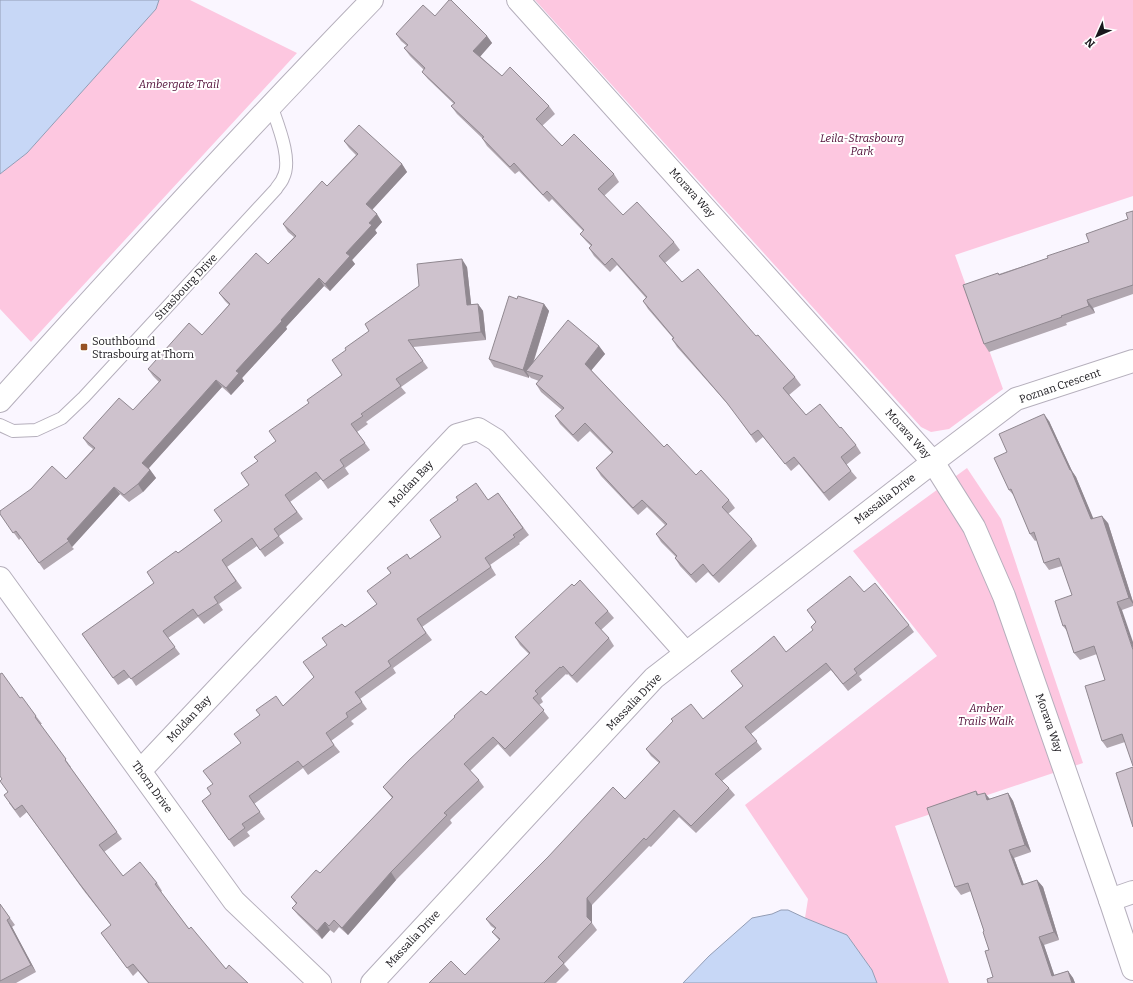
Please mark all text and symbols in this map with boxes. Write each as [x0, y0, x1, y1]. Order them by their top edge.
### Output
north arrow [1077, 16, 1117, 56]
text: N [1082, 35, 1098, 50]
park label: Ambergate Trail [138, 78, 219, 91]
park label: Leila-Strasbourg Park [820, 132, 904, 158]
street label: Morava Way [666, 166, 718, 220]
street label: Strasbourg Drive [152, 251, 220, 323]
place label: Southbound Strasbourg at Thorn [92, 335, 194, 361]
marker: Southbound Strasbourg at Thorn [79, 342, 89, 352]
street label: Poznan Crescent [1018, 366, 1102, 406]
street label: Morava Way [882, 407, 934, 461]
street label: Moldan Bay [386, 458, 436, 510]
street label: Massalia Drive [852, 471, 918, 527]
street label: Massalia Drive [604, 671, 664, 733]
street label: Morava Way [1033, 692, 1065, 755]
street label: Moldan Bay [164, 693, 214, 745]
park label: Amber Trails Walk [958, 702, 1015, 728]
street label: Thorn Drive [129, 759, 175, 815]
street label: Massalia Drive [383, 908, 443, 970]

